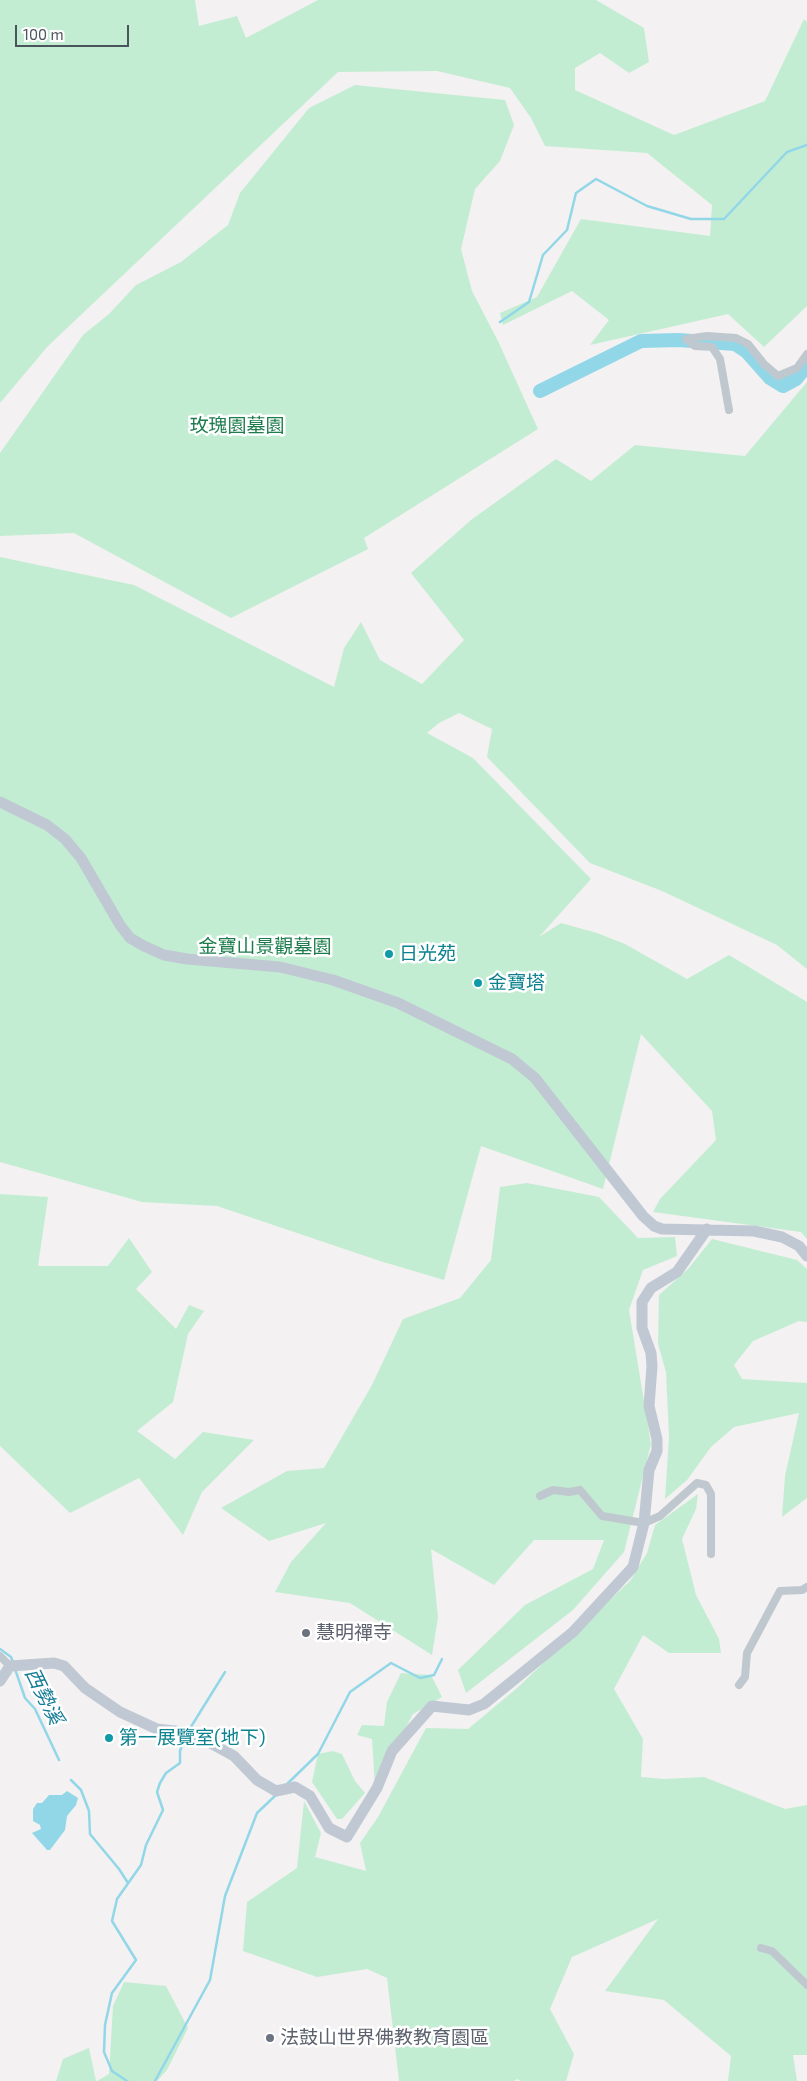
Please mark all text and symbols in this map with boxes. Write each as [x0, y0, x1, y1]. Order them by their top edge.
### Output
scale bar [18, 15, 131, 47]
text: 100 m [23, 25, 64, 43]
park label: 玫瑰園墓園 [190, 415, 284, 437]
park label: 金寶山景觀墓園 [199, 936, 331, 958]
place label: 日光苑 [399, 943, 456, 965]
marker: 日光苑 [383, 948, 395, 960]
place label: 金寶塔 [488, 972, 545, 994]
marker: 金寶塔 [472, 977, 484, 989]
place label: 慧明禪寺 [316, 1622, 392, 1644]
marker: 慧明禪寺 [300, 1627, 312, 1639]
water label: 西勢溪 [20, 1664, 68, 1728]
place label: 第一展覽室(地下) [119, 1727, 266, 1749]
marker: 第一展覽室(地下) [103, 1732, 115, 1744]
place label: 法鼓山世界佛教教育園區 [280, 2027, 489, 2049]
marker: 法鼓山世界佛教教育園區 [264, 2032, 276, 2044]

